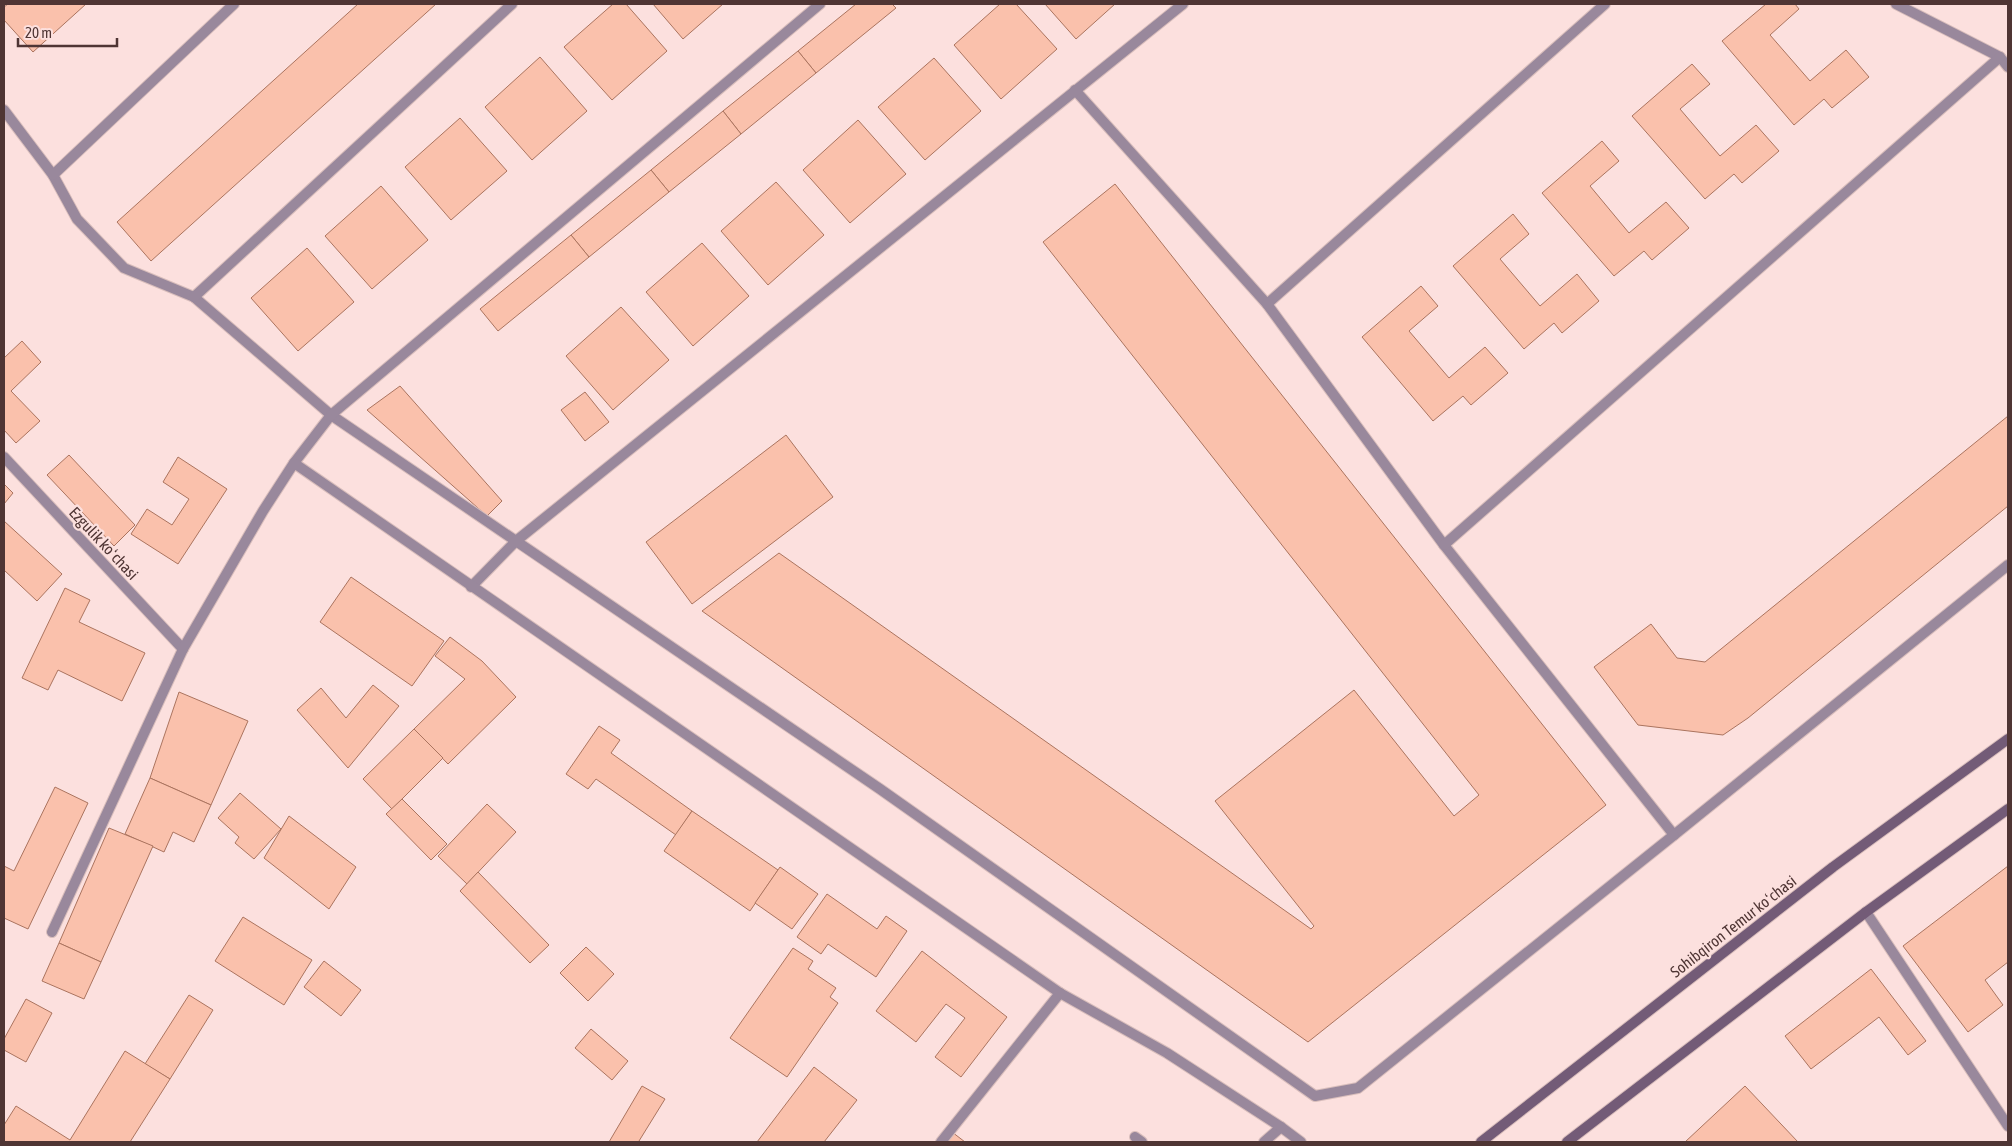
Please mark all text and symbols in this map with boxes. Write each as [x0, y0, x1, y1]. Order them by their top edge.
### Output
scale bar [18, 15, 116, 47]
text: 20 m [25, 24, 52, 41]
street label: Ezgulik koʻchasi [65, 503, 142, 584]
street label: Sohibqiron Temur koʻchasi [1667, 871, 1800, 981]

